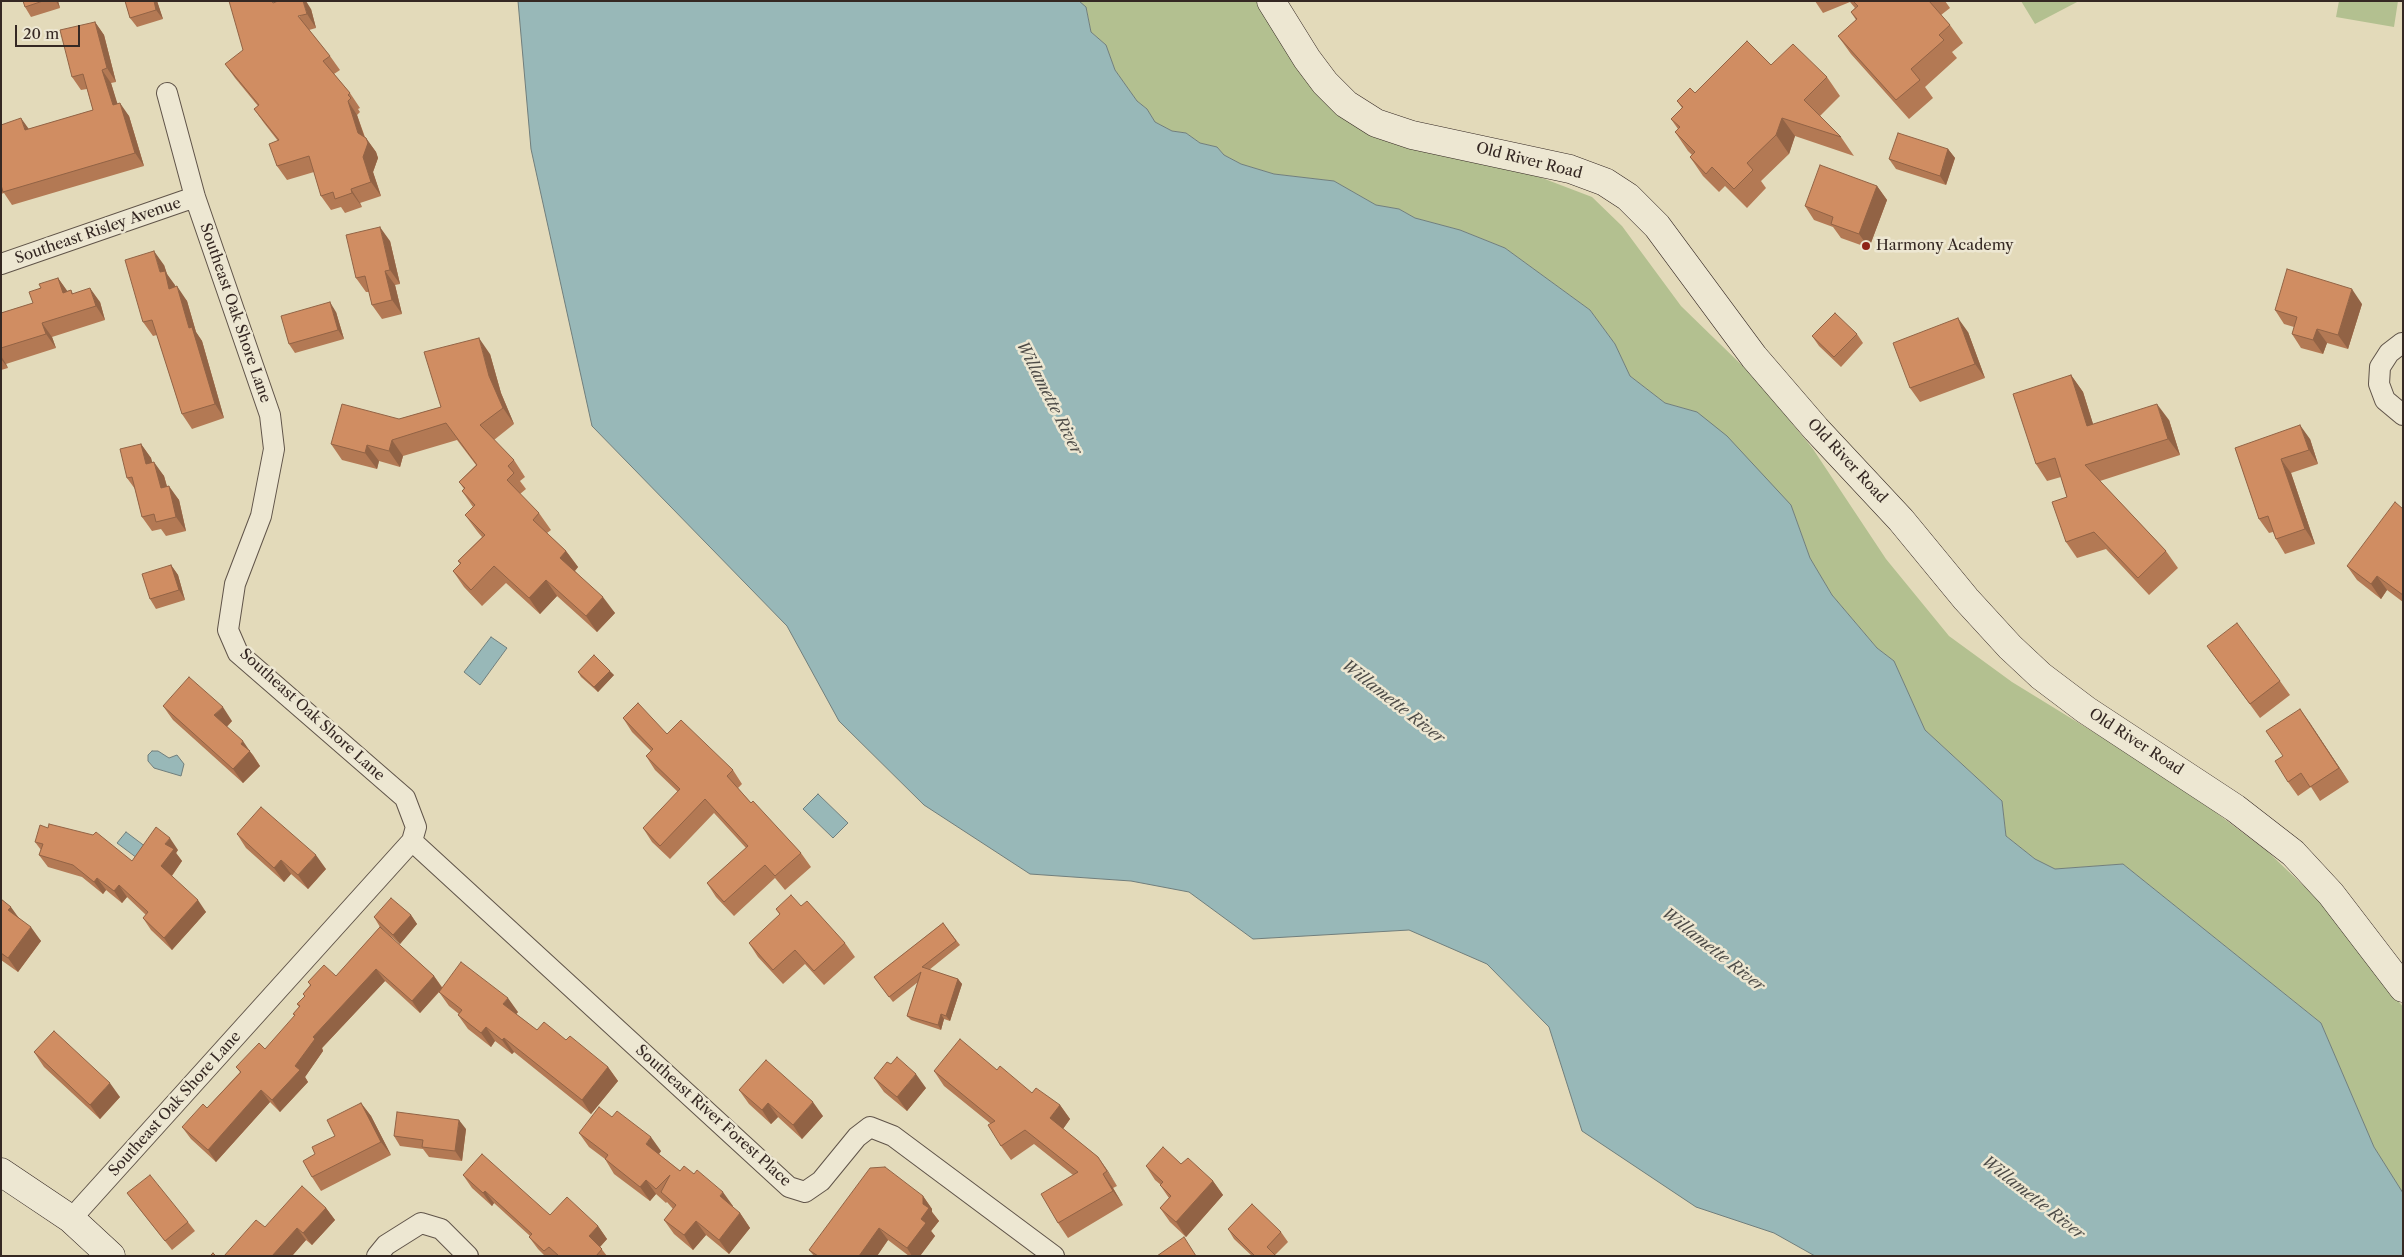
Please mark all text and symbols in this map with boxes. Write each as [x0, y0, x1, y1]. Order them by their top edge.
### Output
scale bar [18, 15, 82, 47]
text: 20 m [23, 24, 59, 43]
street label: Old River Road [1474, 139, 1584, 183]
street label: Southeast Risley Avenue [13, 194, 183, 268]
street label: Southeast Oak Shore Lane [196, 221, 274, 405]
place label: Harmony Academy [1876, 237, 2014, 255]
marker: Harmony Academy [1860, 240, 1872, 252]
water label: Willamette River [1012, 338, 1086, 458]
street label: Old River Road [1803, 415, 1891, 507]
street label: Southeast Oak Shore Lane [236, 645, 388, 785]
water label: Willamette River [1338, 656, 1448, 748]
street label: Old River Road [2085, 705, 2187, 779]
water label: Willamette River [1658, 904, 1768, 996]
street label: Southeast Oak Shore Lane [105, 1028, 245, 1180]
street label: Southeast River Forest Place [632, 1041, 794, 1191]
water label: Willamette River [1978, 1152, 2088, 1244]

